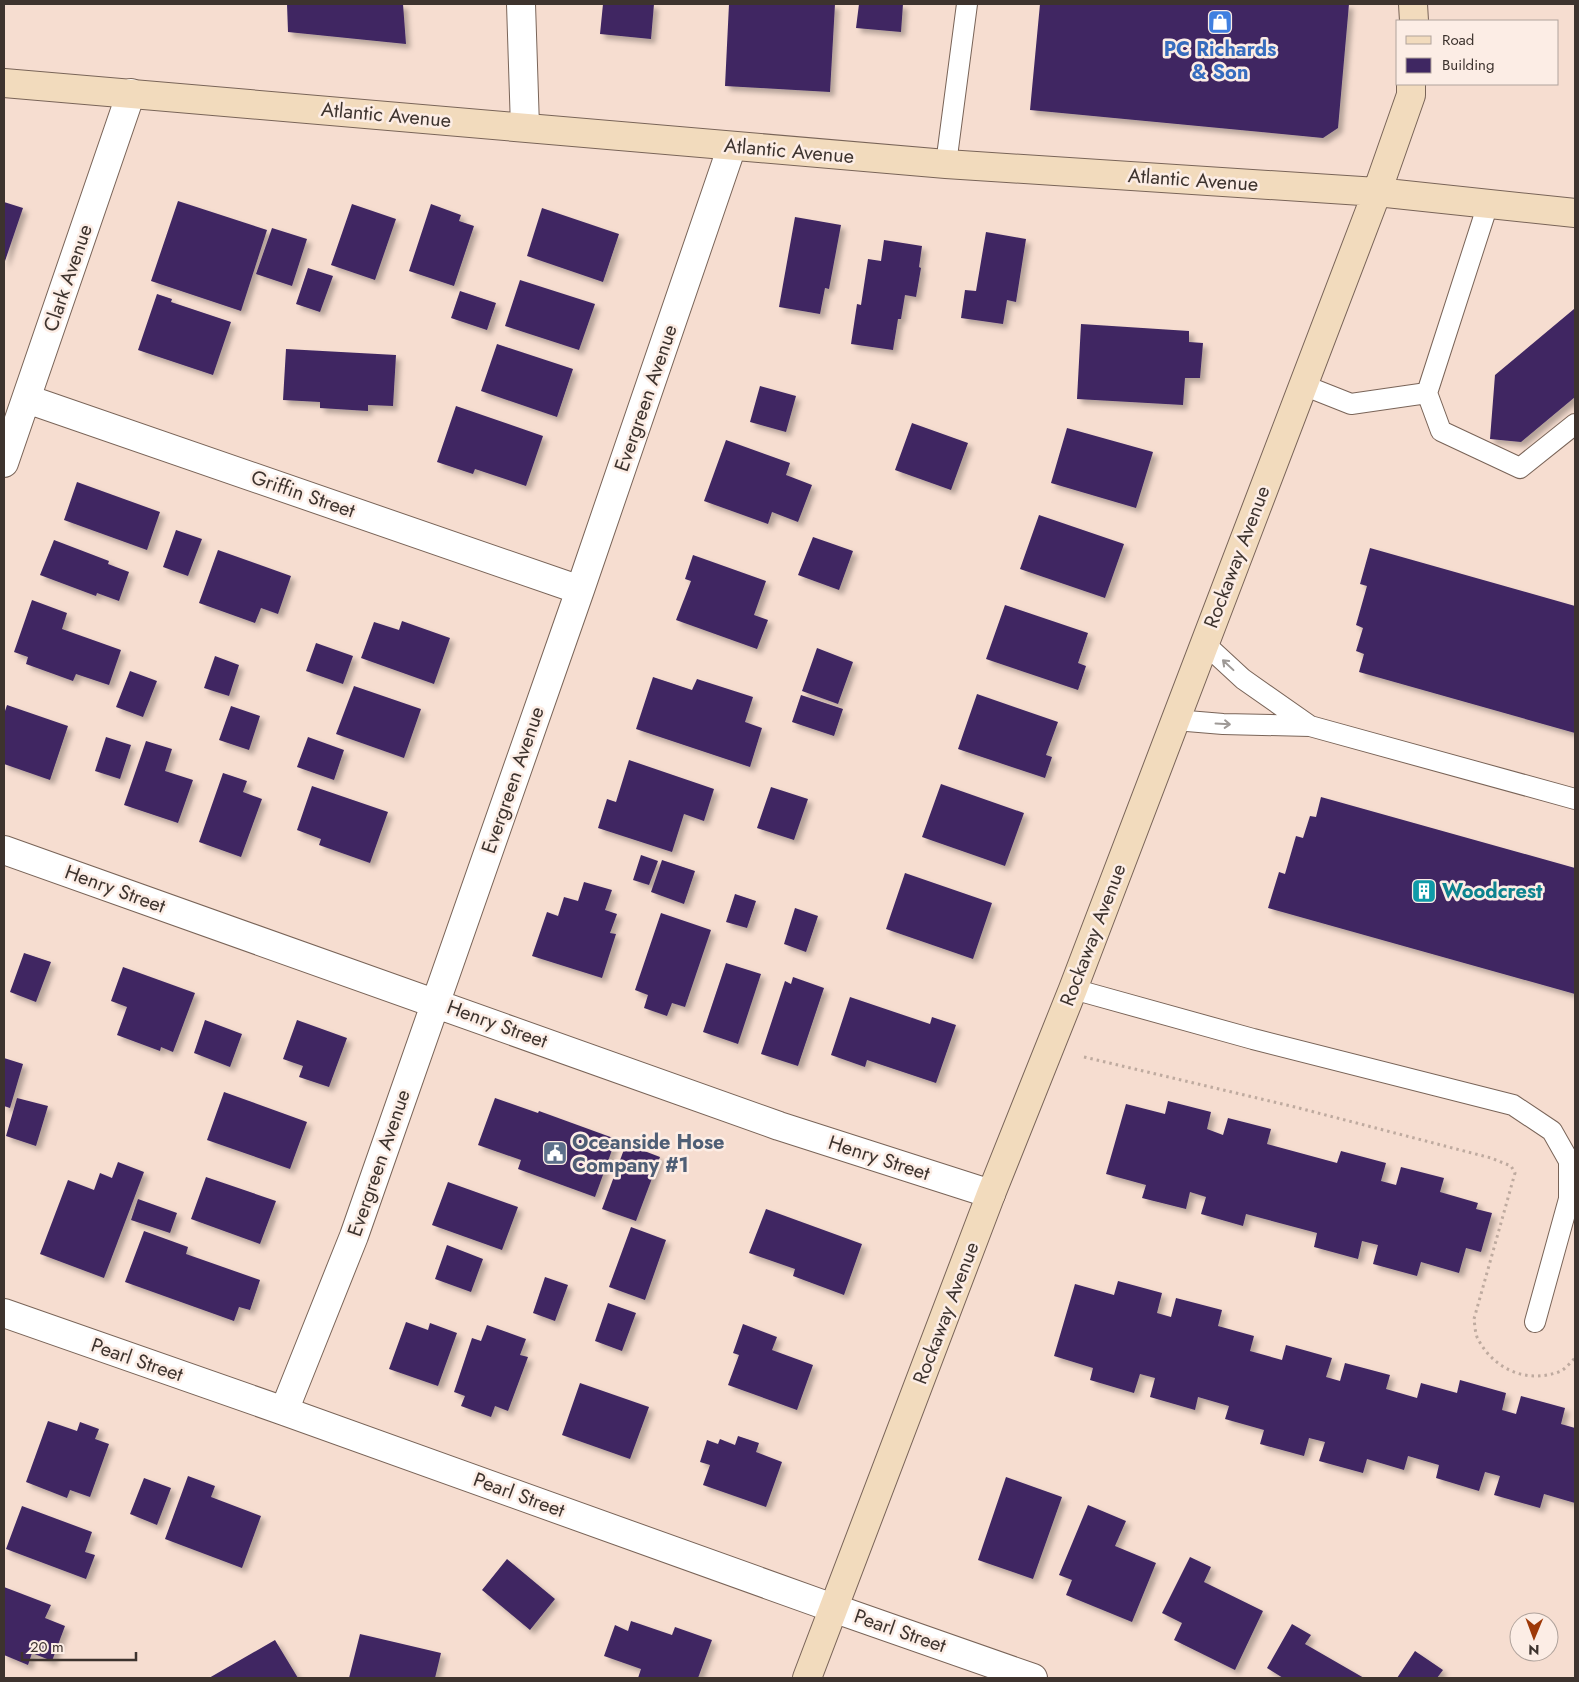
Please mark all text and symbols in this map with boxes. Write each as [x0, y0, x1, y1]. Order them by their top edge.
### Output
shop icon: PC Richards & Son [1207, 9, 1233, 35]
legend [1396, 20, 1559, 85]
text: Road [1442, 29, 1474, 51]
place label: PC Richards & Son [1164, 35, 1276, 87]
text: Building [1442, 54, 1494, 76]
street label: Atlantic Avenue [320, 95, 452, 135]
street label: Atlantic Avenue [723, 131, 855, 171]
street label: Atlantic Avenue [1127, 161, 1259, 199]
street label: Clark Avenue [36, 220, 100, 336]
street label: Evergreen Avenue [607, 321, 685, 475]
street label: Griffin Street [247, 463, 359, 525]
street label: Rockaway Avenue [1197, 482, 1277, 632]
one-way arrow [1222, 659, 1235, 671]
street label: Evergreen Avenue [474, 703, 552, 857]
one-way arrow [1215, 719, 1231, 728]
street label: Henry Street [61, 857, 170, 921]
street label: Rockaway Avenue [1053, 860, 1133, 1010]
place label: Woodcrest [1442, 877, 1543, 906]
building icon: Woodcrest [1411, 878, 1437, 904]
street label: Henry Street [443, 992, 552, 1056]
street label: Evergreen Avenue [340, 1086, 418, 1240]
place label: Oceanside Hose Company #1 [572, 1128, 725, 1180]
street label: Henry Street [825, 1128, 934, 1188]
public building icon: Oceanside Hose Company #1 [542, 1140, 568, 1166]
street label: Rockaway Avenue [906, 1238, 986, 1388]
street label: Pearl Street [87, 1331, 187, 1389]
street label: Pearl Street [469, 1465, 569, 1525]
street label: Pearl Street [850, 1602, 950, 1660]
north arrow [1509, 1612, 1559, 1662]
scale bar [22, 1630, 136, 1662]
text: 20 m [30, 1636, 64, 1658]
text: N [1528, 1640, 1540, 1660]

